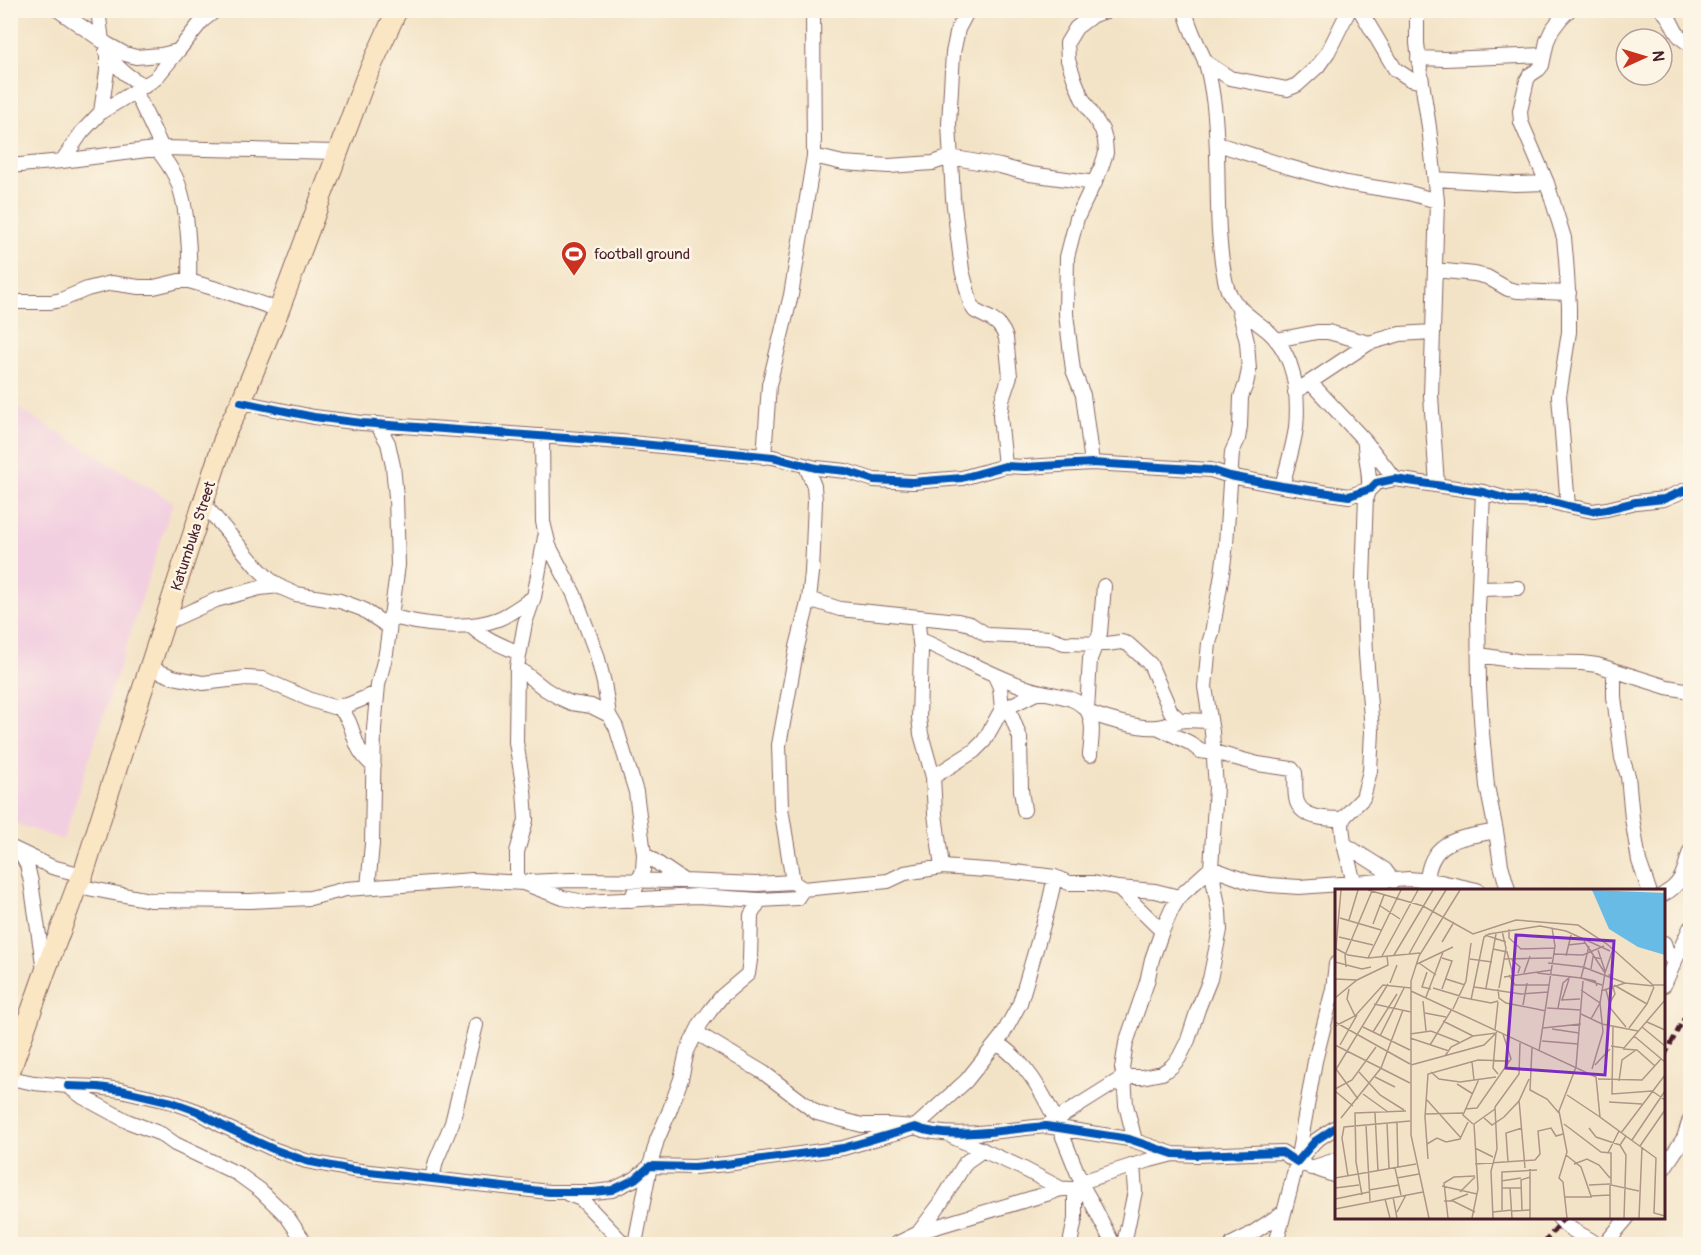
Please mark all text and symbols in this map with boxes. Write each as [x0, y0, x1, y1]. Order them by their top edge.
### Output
north arrow [1614, 27, 1674, 87]
text: N [1648, 50, 1668, 62]
sports icon: football ground [559, 239, 589, 277]
place label: football ground [594, 245, 690, 264]
street label: Katumbuka Street [167, 478, 220, 593]
inset map [1335, 889, 1665, 1219]

